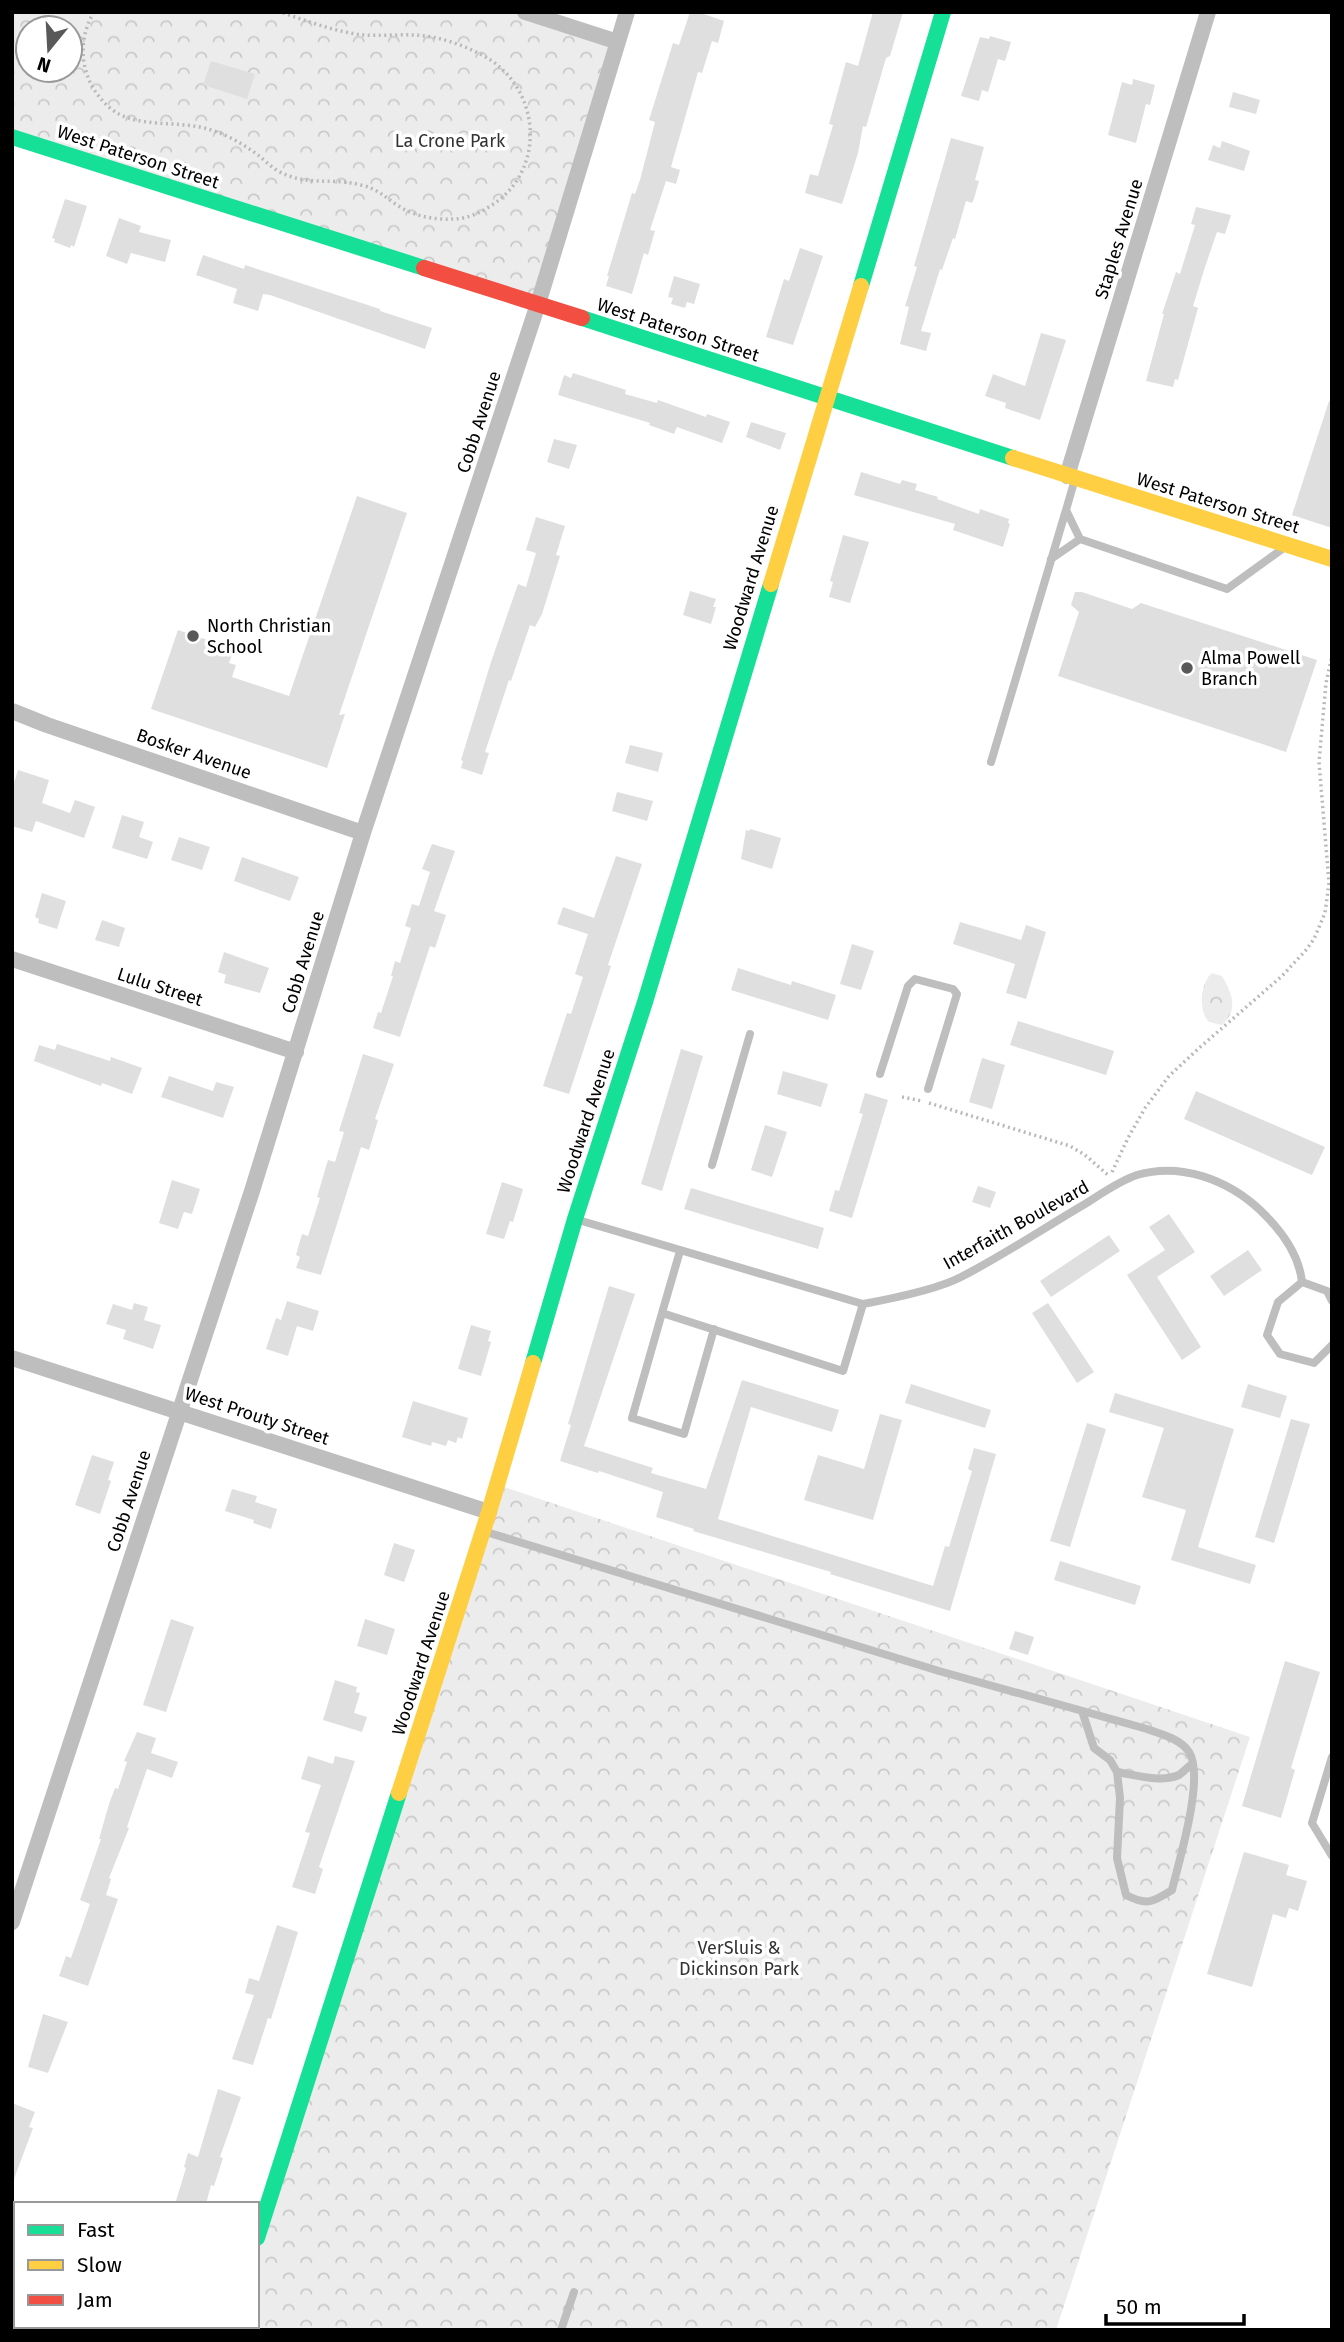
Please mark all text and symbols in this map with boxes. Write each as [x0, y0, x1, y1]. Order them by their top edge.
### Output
north arrow [14, 14, 84, 84]
text: N [34, 52, 53, 78]
street label: West Paterson Street [54, 120, 222, 194]
park label: La Crone Park [395, 130, 506, 152]
street label: Staples Avenue [1090, 176, 1148, 302]
street label: West Paterson Street [594, 293, 762, 367]
street label: Cobb Avenue [452, 368, 506, 476]
street label: West Paterson Street [1134, 468, 1303, 538]
street label: Woodward Avenue [718, 503, 784, 653]
place label: North Christian School [207, 615, 331, 658]
marker: North Christian School [185, 628, 201, 644]
place label: Alma Powell Branch [1201, 647, 1300, 690]
marker: Alma Powell Branch [1179, 660, 1195, 676]
street label: Bosker Avenue [134, 724, 254, 784]
street label: Cobb Avenue [277, 908, 329, 1016]
street label: Lulu Street [115, 963, 206, 1011]
street label: Woodward Avenue [552, 1046, 620, 1196]
street label: Interfaith Boulevard [939, 1176, 1093, 1274]
street label: West Prouty Street [182, 1382, 332, 1450]
street label: Cobb Avenue [102, 1447, 156, 1555]
street label: Woodward Avenue [387, 1588, 455, 1738]
park label: VerSluis & Dickinson Park [679, 1937, 800, 1980]
legend [14, 2202, 259, 2328]
text: Fast [77, 2217, 115, 2243]
text: Slow [77, 2252, 122, 2278]
scale bar [1106, 2282, 1244, 2326]
text: Jam [77, 2287, 113, 2313]
text: 50 m [1116, 2294, 1162, 2320]

